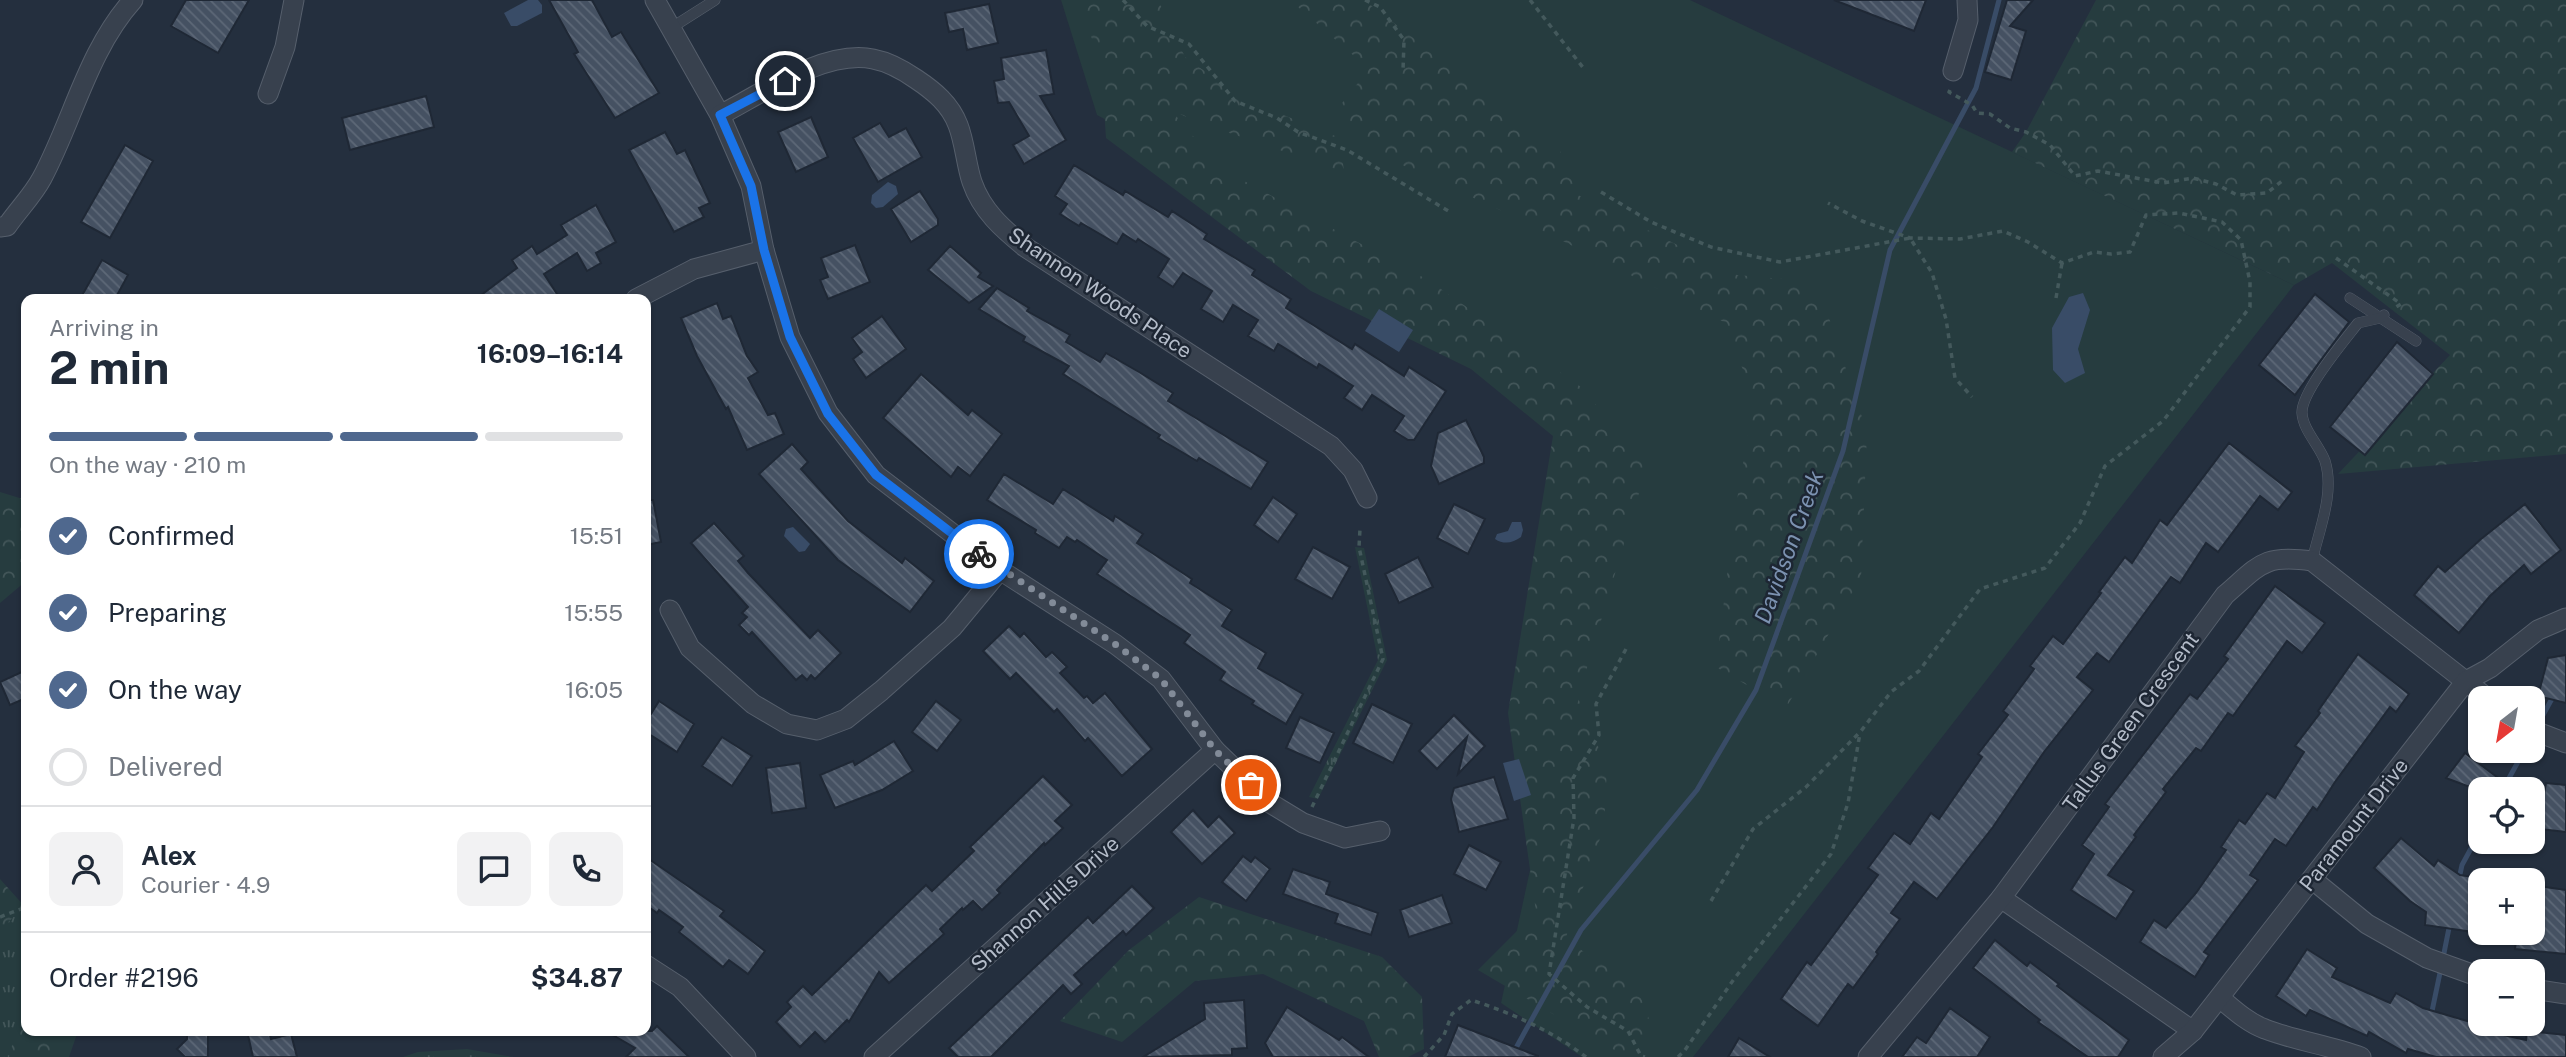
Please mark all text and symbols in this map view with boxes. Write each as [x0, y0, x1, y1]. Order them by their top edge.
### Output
pin [755, 51, 815, 111]
icon: home [766, 62, 804, 100]
street label: Shannon Woods Place [1004, 222, 1197, 363]
text: Arriving in [49, 314, 159, 341]
text: 16:09–16:14 [477, 338, 623, 369]
text: 2 min [49, 340, 169, 394]
text: On the way · 210 m [49, 451, 246, 478]
water label: Davidson Creek [1748, 466, 1829, 627]
icon: check [49, 517, 87, 555]
courier [944, 519, 1014, 589]
text: Confirmed [108, 520, 235, 551]
text: 15:51 [570, 522, 623, 549]
icon: bike [960, 535, 998, 573]
icon: check [49, 594, 87, 632]
text: Preparing [108, 597, 227, 628]
text: 15:55 [564, 599, 623, 626]
street label: Tallus Green Crescent [2057, 627, 2204, 816]
icon: check [49, 671, 87, 709]
text: On the way [108, 674, 242, 705]
text: 16:05 [565, 676, 623, 703]
north arrow [2468, 686, 2544, 763]
map controls [2468, 686, 2545, 1036]
text: Delivered [108, 751, 223, 782]
street label: Paramount Drive [2294, 753, 2413, 896]
pin [1221, 755, 1281, 815]
icon: bag [1232, 766, 1270, 804]
button: locate [2468, 777, 2545, 854]
street label: Shannon Hills Drive [966, 831, 1124, 977]
button: person [49, 832, 123, 906]
button: chat [457, 832, 531, 906]
button: phone [549, 832, 623, 906]
text: Alex [141, 840, 197, 871]
button: + [2468, 868, 2545, 945]
text: Courier · 4.9 [141, 871, 270, 898]
button: − [2468, 959, 2545, 1036]
text: Order #2196 [49, 962, 199, 993]
text: $34.87 [531, 962, 623, 993]

